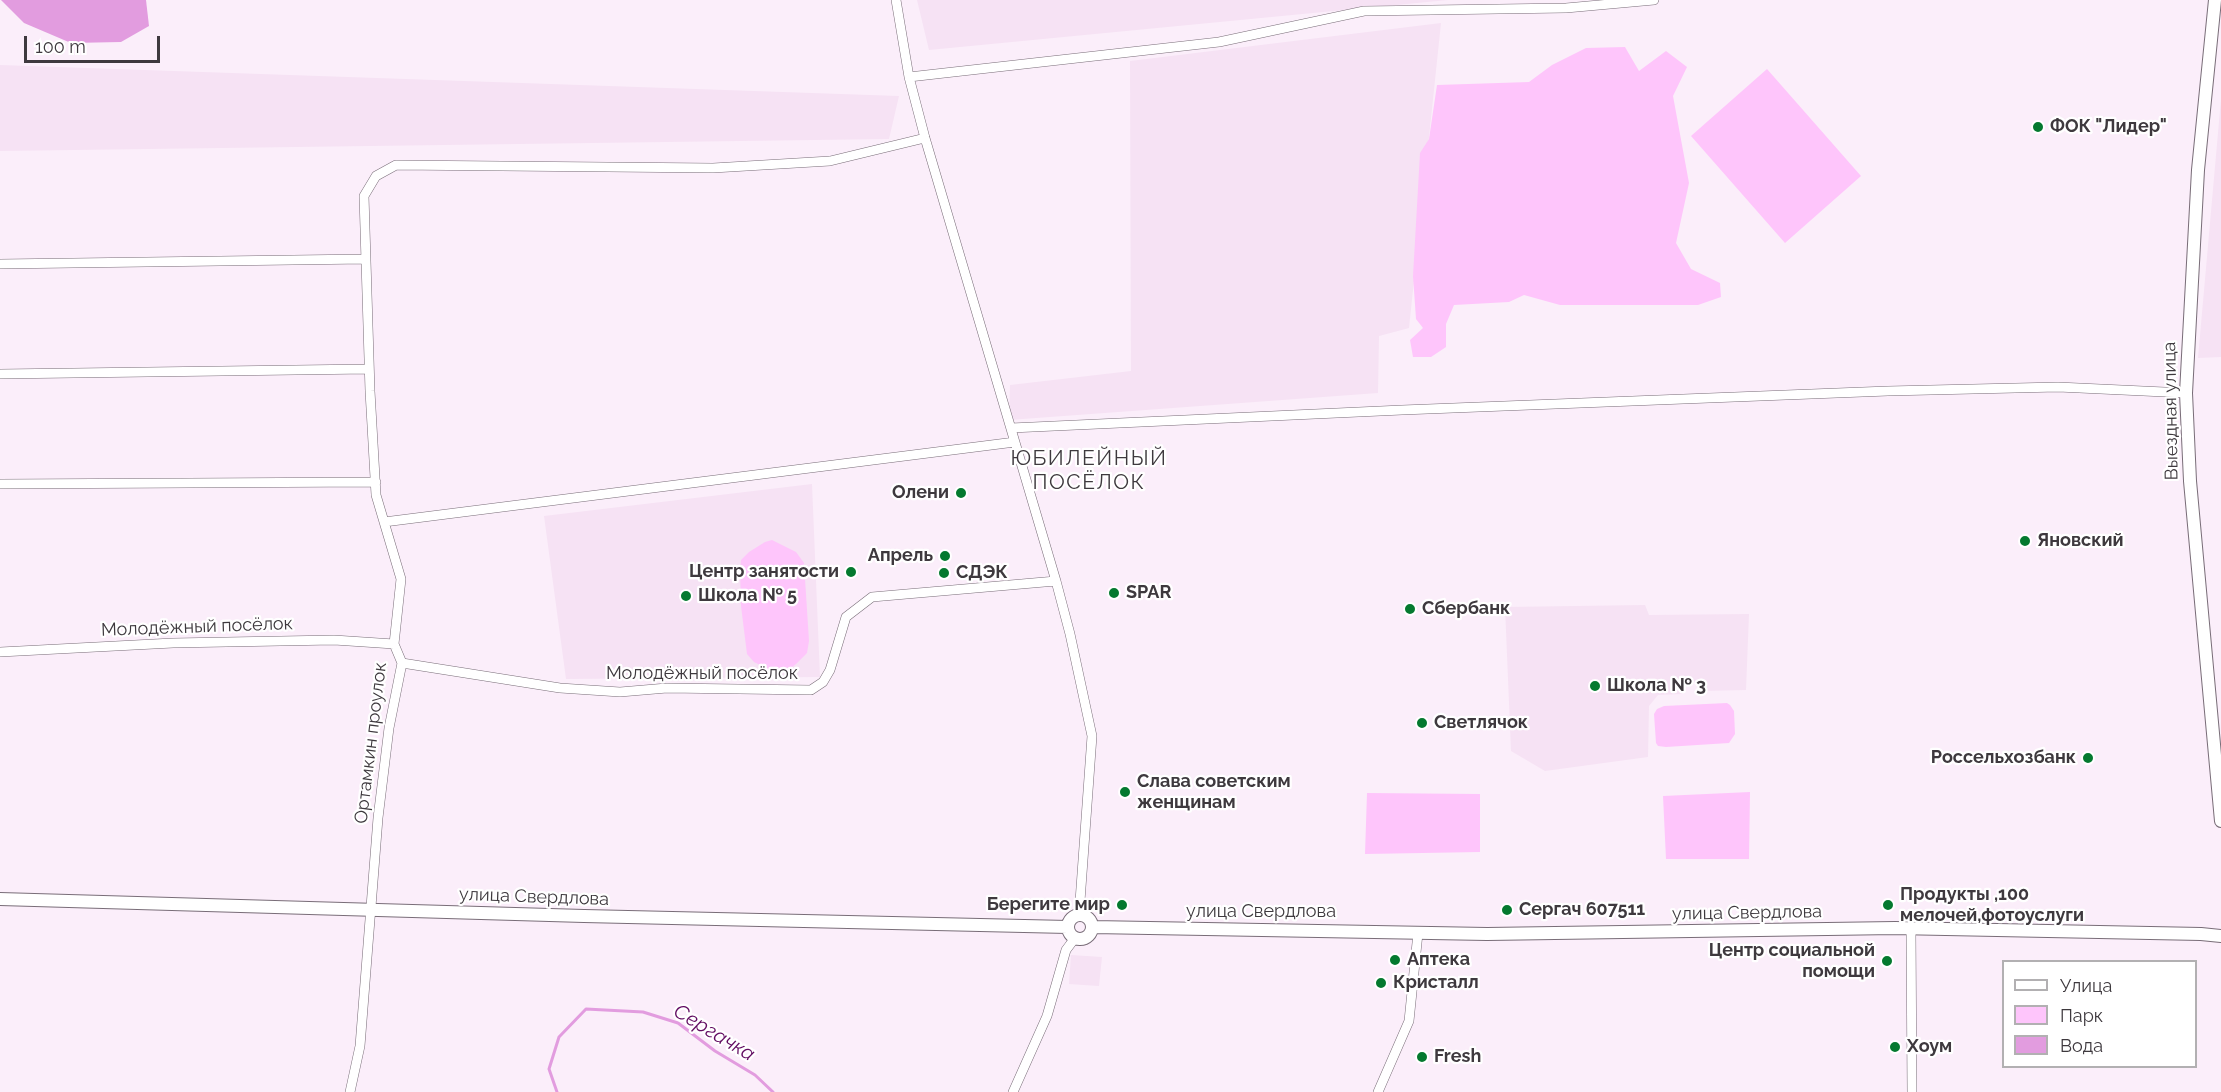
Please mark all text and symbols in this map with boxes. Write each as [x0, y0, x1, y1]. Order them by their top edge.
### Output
scale bar [27, 24, 164, 62]
text: 100 m [35, 36, 86, 57]
place label: ФОК "Лидер" [2050, 116, 2167, 138]
marker: ФОК "Лидер" [2031, 120, 2045, 134]
street label: Выездная улица [2159, 342, 2183, 480]
district label: ЮБИЛЕЙНЫЙ ПОСЁЛОК [1010, 446, 1168, 496]
place label: Олени [892, 482, 949, 504]
marker: Олени [954, 486, 968, 500]
place label: Яновский [2037, 530, 2124, 552]
marker: Яновский [2018, 534, 2032, 548]
place label: Апрель [868, 545, 933, 567]
marker: Апрель [938, 549, 952, 563]
place label: Центр занятости [689, 561, 839, 583]
place label: СДЭК [956, 562, 1008, 584]
marker: Центр занятости [844, 565, 858, 579]
marker: СДЭК [937, 566, 951, 580]
place label: SPAR [1126, 582, 1171, 604]
place label: Школа № 5 [698, 585, 797, 607]
marker: SPAR [1107, 586, 1121, 600]
marker: Школа № 5 [679, 589, 693, 603]
place label: Сбербанк [1422, 598, 1510, 620]
marker: Сбербанк [1403, 602, 1417, 616]
street label: Молодёжный посёлок [101, 613, 293, 641]
street label: Ортамкин проулок [350, 661, 392, 825]
street label: Молодёжный посёлок [606, 663, 798, 685]
place label: Школа № 3 [1607, 675, 1706, 697]
marker: Школа № 3 [1588, 679, 1602, 693]
place label: Светлячок [1434, 712, 1528, 734]
marker: Светлячок [1415, 716, 1429, 730]
place label: Россельхозбанк [1931, 747, 2076, 769]
marker: Россельхозбанк [2081, 751, 2095, 765]
place label: Слава советским женщинам [1137, 771, 1291, 814]
marker: Слава советским женщинам [1118, 785, 1132, 799]
street label: улица Свердлова [459, 884, 609, 910]
place label: Продукты ,100 мелочей,фотоуслуги [1900, 884, 2084, 926]
place label: Берегите мир [987, 894, 1110, 916]
marker: Берегите мир [1115, 898, 1129, 912]
marker: Продукты ,100 мелочей,фотоуслуги [1881, 898, 1895, 912]
place label: Сергач 607511 [1519, 899, 1645, 921]
street label: улица Свердлова [1186, 901, 1336, 923]
street label: улица Свердлова [1672, 901, 1822, 925]
marker: Сергач 607511 [1500, 903, 1514, 917]
place label: Центр социальной помощи [1709, 940, 1875, 982]
place label: Аптека [1407, 949, 1470, 971]
marker: Аптека [1388, 953, 1402, 967]
marker: Центр социальной помощи [1880, 954, 1894, 968]
legend [2002, 960, 2197, 1068]
place label: Кристалл [1393, 972, 1479, 994]
text: Улица [2060, 975, 2112, 996]
marker: Кристалл [1374, 976, 1388, 990]
water label: Сергачка [669, 999, 759, 1067]
text: Парк [2060, 1005, 2103, 1026]
text: Вода [2060, 1035, 2103, 1056]
place label: Хоум [1907, 1036, 1952, 1058]
marker: Хоум [1888, 1040, 1902, 1054]
place label: Fresh [1434, 1046, 1481, 1068]
marker: Fresh [1415, 1050, 1429, 1064]

